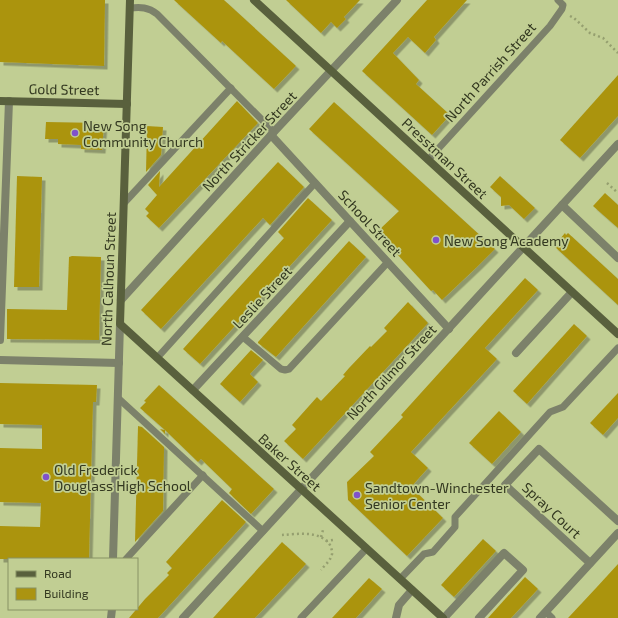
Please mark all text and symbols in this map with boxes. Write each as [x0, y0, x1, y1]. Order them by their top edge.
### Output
street label: North Parrish Street [441, 19, 539, 125]
street label: Gold Street [28, 80, 100, 98]
street label: North Stricker Street [198, 87, 300, 195]
street label: Presstman Street [399, 114, 491, 202]
place label: New Song Community Church [83, 117, 203, 150]
marker: New Song Community Church [70, 128, 80, 138]
street label: School Street [335, 186, 405, 260]
street label: North Calhoun Street [97, 212, 119, 346]
place label: New Song Academy [444, 232, 569, 249]
marker: New Song Academy [431, 235, 441, 245]
street label: Leslie Street [229, 262, 295, 332]
street label: North Gilmor Street [342, 321, 440, 423]
street label: Baker Street [255, 430, 325, 494]
place label: Old Frederick Douglass High School [54, 461, 192, 494]
marker: Old Frederick Douglass High School [41, 472, 51, 482]
street label: Spray Court [519, 478, 585, 542]
place label: Sandtown-Winchester Senior Center [365, 479, 509, 512]
marker: Sandtown-Winchester Senior Center [352, 490, 362, 500]
legend [8, 558, 138, 610]
text: Road [44, 566, 72, 580]
text: Building [44, 586, 89, 600]

